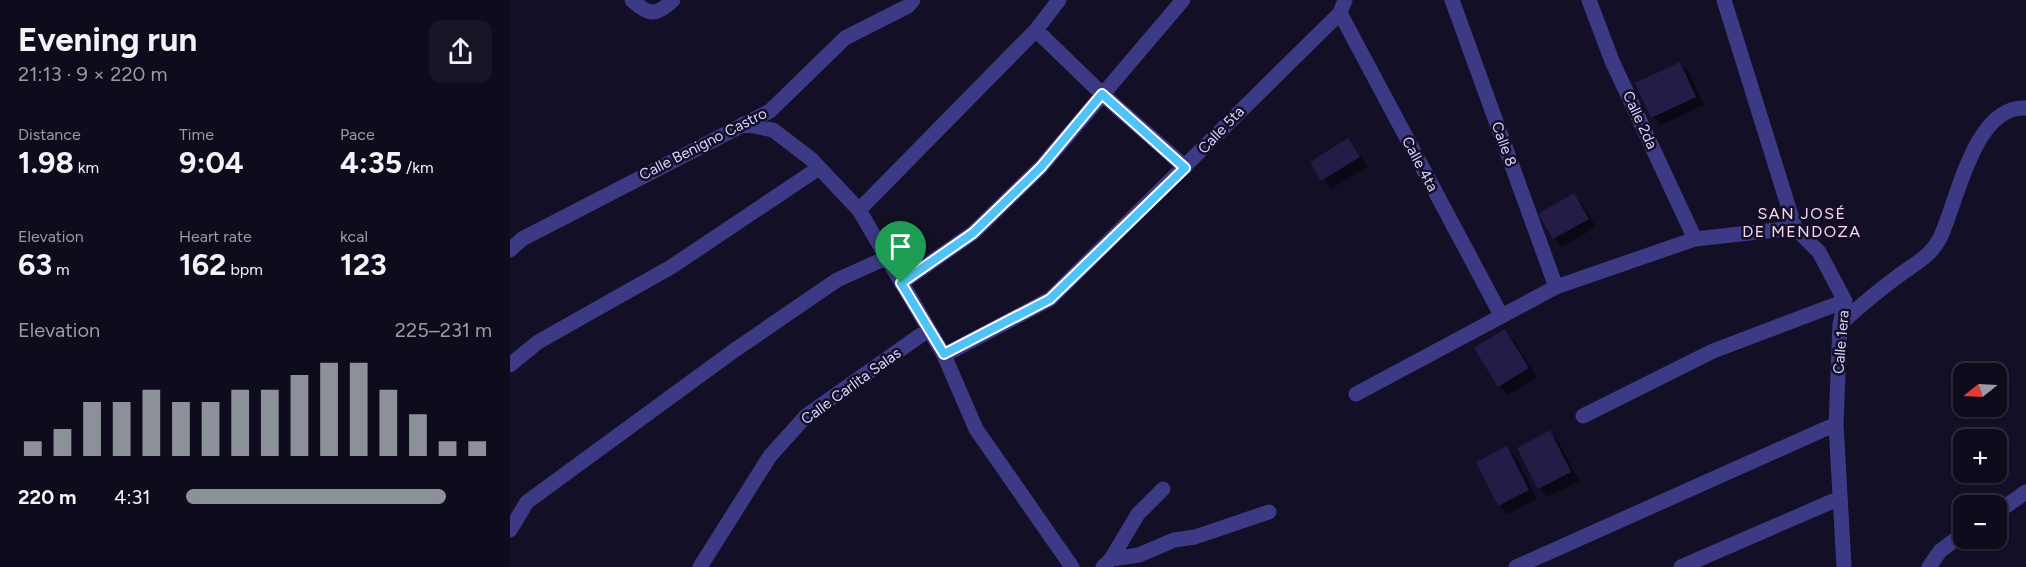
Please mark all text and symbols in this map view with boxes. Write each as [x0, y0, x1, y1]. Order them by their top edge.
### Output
text: Evening run [18, 20, 197, 59]
button: share [429, 20, 492, 83]
text: 21:13 · 9 × 220 m [18, 62, 167, 86]
street label: Calle 2da [1619, 88, 1661, 152]
street label: Calle 5ta [1194, 103, 1248, 157]
street label: Calle Benigno Castro [636, 104, 770, 184]
street label: Calle 8 [1488, 119, 1520, 169]
text: Distance [18, 125, 81, 144]
text: Time [179, 125, 214, 144]
text: Pace [340, 125, 375, 144]
street label: Calle 4ta [1398, 133, 1442, 195]
text: 1.98 [18, 144, 74, 181]
text: 9:04 [179, 144, 244, 181]
text: 4:35 [340, 144, 402, 181]
text: km [74, 158, 99, 177]
text: /km [402, 158, 434, 177]
district label: SAN JOSÉ DE MENDOZA [1742, 204, 1862, 241]
pin [875, 221, 926, 283]
text: Elevation [18, 227, 84, 246]
text: Heart rate [179, 227, 252, 246]
text: kcal [340, 227, 368, 246]
icon: arrive [884, 230, 917, 263]
text: 63 [18, 246, 52, 283]
text: 162 [179, 246, 226, 283]
text: 123 [340, 246, 387, 283]
text: m [52, 260, 70, 279]
text: bpm [226, 260, 263, 279]
street label: Calle 1era [1829, 309, 1853, 375]
text: Elevation [18, 318, 100, 342]
text: 225–231 m [395, 318, 492, 342]
street label: Calle Carlita Salas [798, 344, 904, 428]
north arrow [1953, 363, 2007, 417]
map controls [1953, 363, 2007, 549]
button: + [1953, 429, 2007, 483]
text: 220 m [18, 485, 76, 509]
text: 4:31 [114, 485, 151, 509]
button: − [1953, 495, 2007, 549]

